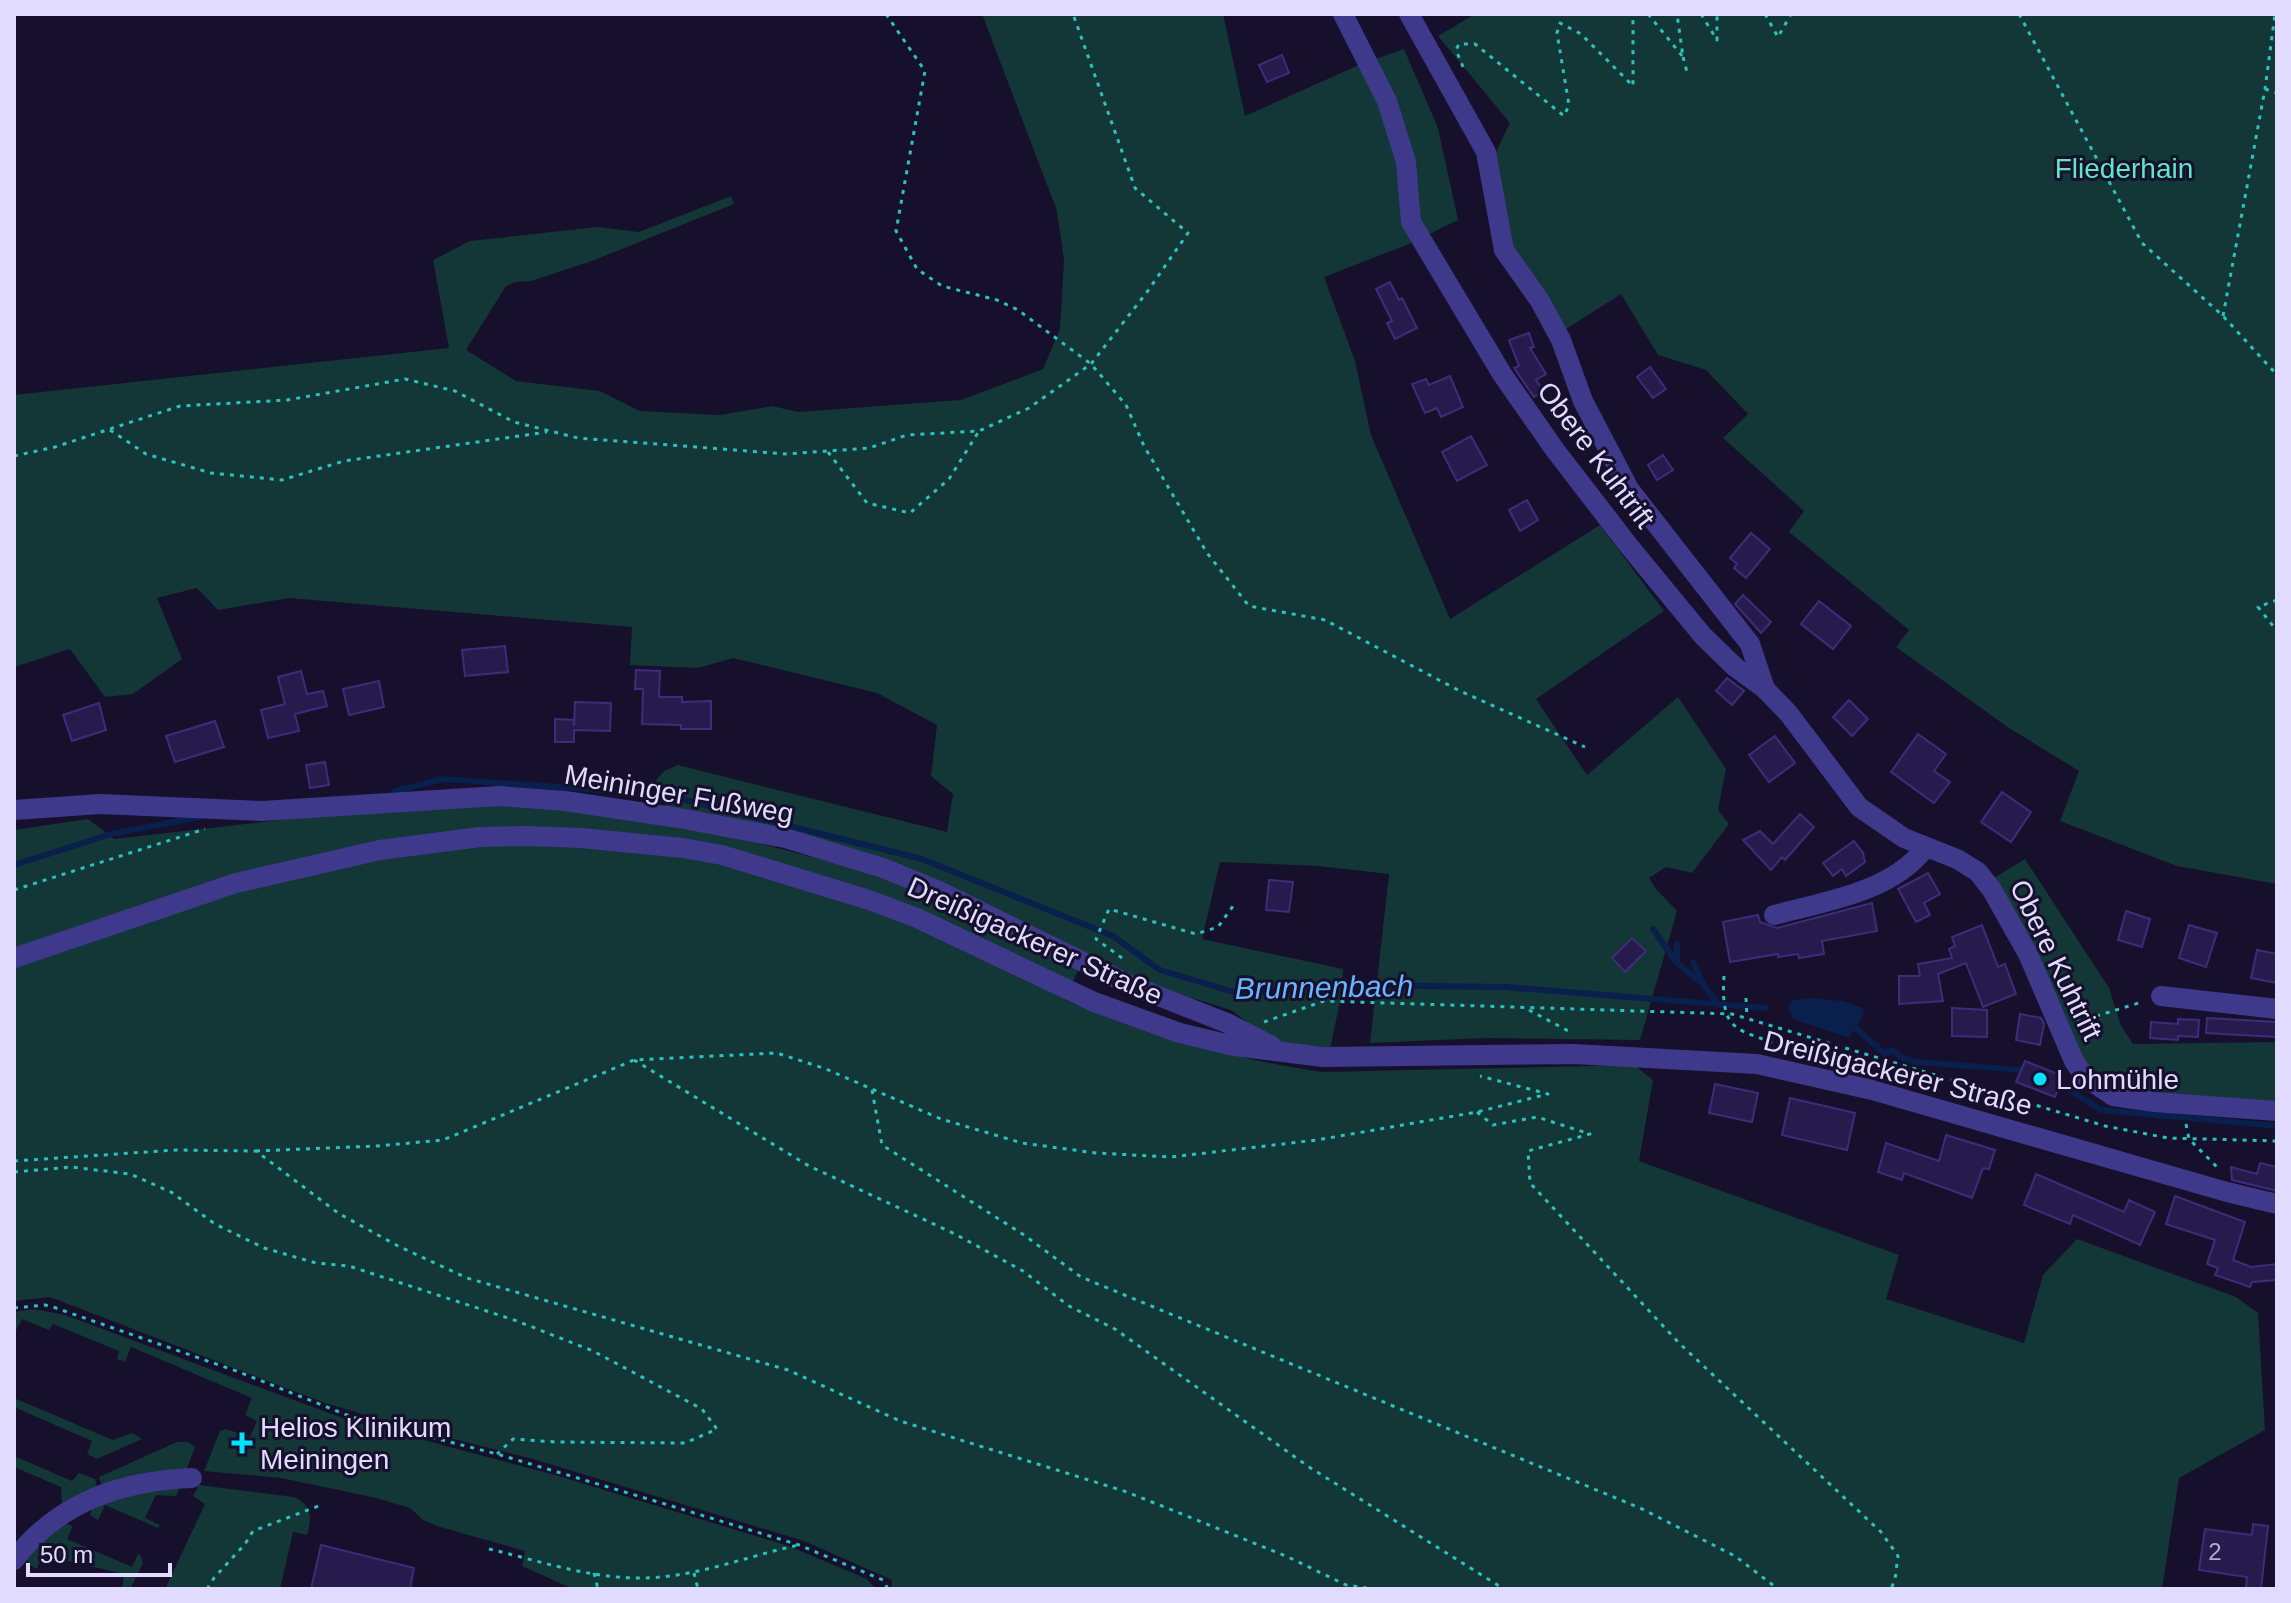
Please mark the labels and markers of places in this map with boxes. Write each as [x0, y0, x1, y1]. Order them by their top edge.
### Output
place label: Lohmühle [2056, 1064, 2179, 1095]
marker: Lohmühle [2031, 1070, 2049, 1088]
place label: Helios Klinikum Meiningen [260, 1412, 451, 1475]
marker: Helios Klinikum Meiningen [231, 1432, 253, 1454]

